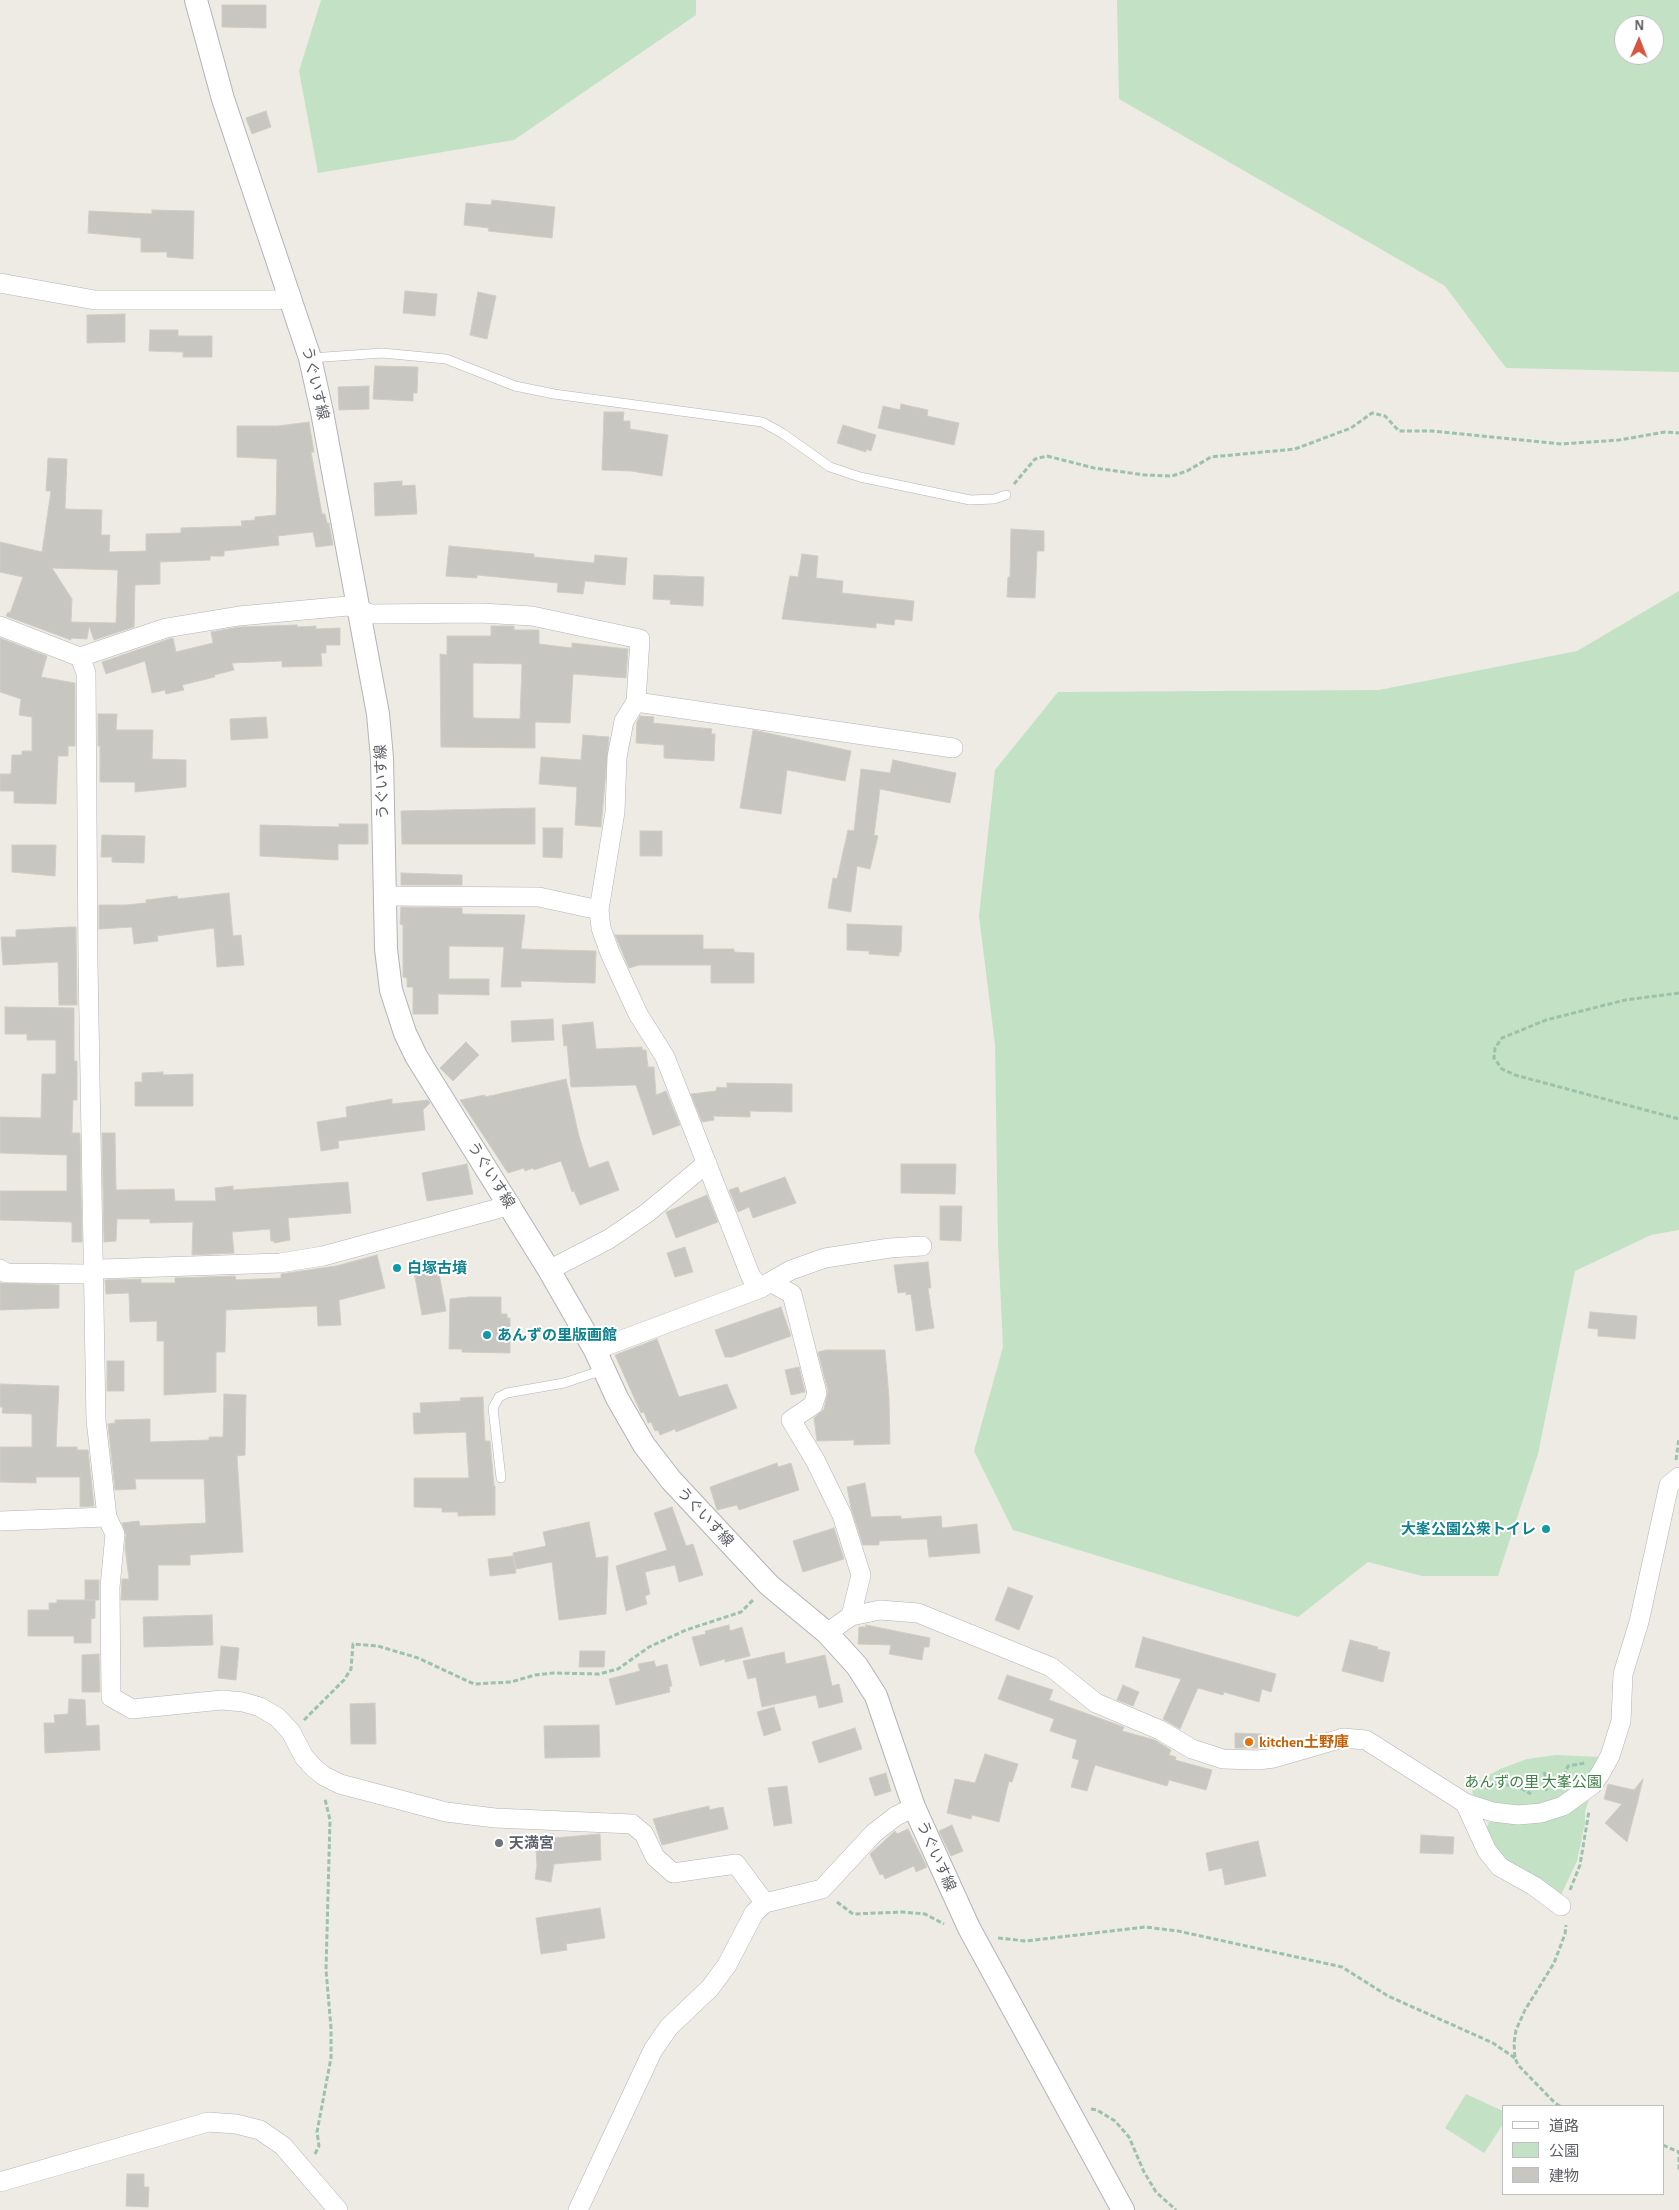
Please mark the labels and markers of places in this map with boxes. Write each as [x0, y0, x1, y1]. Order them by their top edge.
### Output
place label: 白塚古墳 [407, 1259, 467, 1277]
marker: 白塚古墳 [391, 1262, 403, 1274]
place label: あんずの里版画館 [497, 1326, 617, 1344]
marker: あんずの里版画館 [481, 1329, 493, 1341]
place label: 大峯公園公衆トイレ [1401, 1520, 1536, 1538]
marker: 大峯公園公衆トイレ [1540, 1523, 1552, 1535]
place label: kitchen土野庫 [1259, 1733, 1349, 1751]
marker: kitchen土野庫 [1243, 1736, 1255, 1748]
place label: 天満宮 [509, 1834, 554, 1852]
marker: 天満宮 [493, 1837, 505, 1849]

